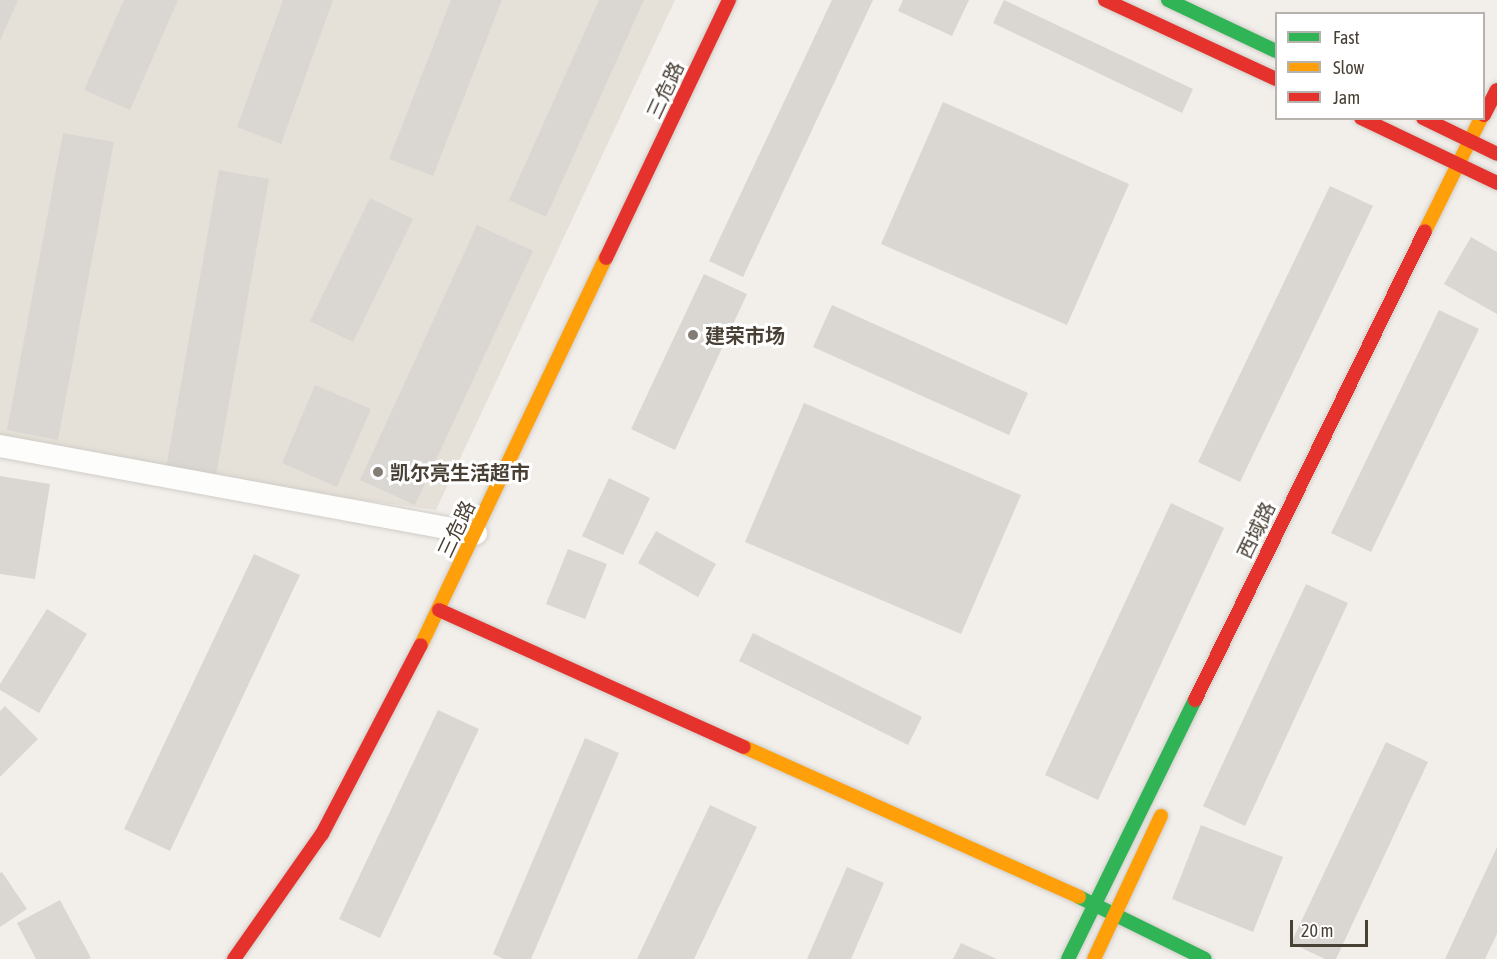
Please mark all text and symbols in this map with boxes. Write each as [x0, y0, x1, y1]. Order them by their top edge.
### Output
legend [1275, 12, 1485, 120]
text: Fast [1333, 27, 1360, 48]
text: Slow [1333, 57, 1364, 78]
street label: 三危路 [641, 58, 689, 122]
text: Jam [1333, 87, 1360, 108]
place label: 建荣市场 [705, 323, 785, 347]
marker: 建荣市场 [686, 328, 700, 342]
place label: 凯尔亮生活超市 [390, 460, 530, 484]
marker: 凯尔亮生活超市 [371, 465, 385, 479]
street label: 三危路 [432, 497, 480, 561]
street label: 西域路 [1232, 498, 1280, 562]
scale bar [1293, 908, 1371, 946]
text: 20 m [1301, 920, 1333, 941]

